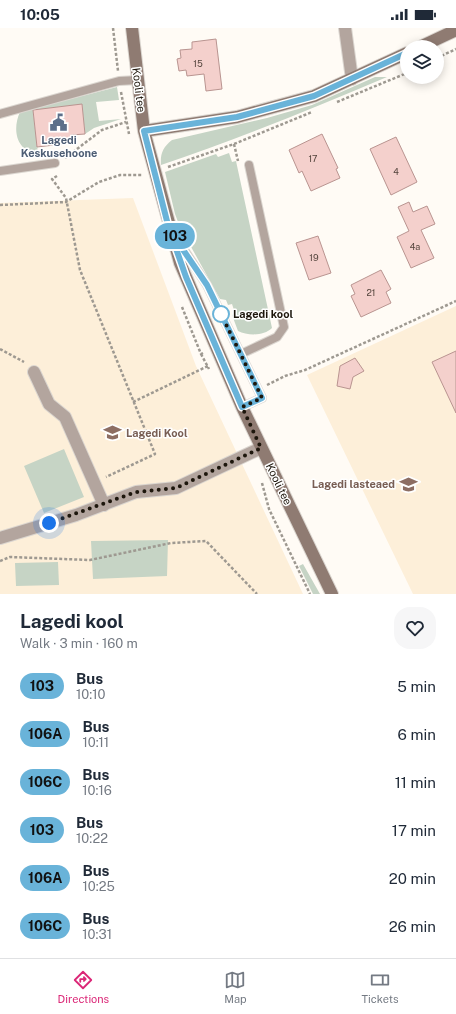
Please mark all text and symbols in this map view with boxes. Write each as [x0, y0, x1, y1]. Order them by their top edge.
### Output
text: 10:05 [20, 6, 60, 23]
map controls [400, 40, 444, 84]
button: layers [400, 40, 444, 84]
house number: 15 [193, 58, 203, 69]
street label: Kooli tee [130, 67, 148, 113]
public building icon: Lagedi Keskusehoone [49, 112, 69, 132]
place label: Lagedi Keskusehoone [21, 134, 97, 159]
house number: 17 [308, 153, 318, 164]
house number: 4 [393, 166, 399, 177]
line badge: 103 [152, 223, 198, 249]
text: 103 [163, 228, 187, 244]
house number: 4a [410, 241, 420, 252]
house number: 19 [309, 252, 319, 263]
house number: 21 [366, 287, 376, 298]
marker: Lagedi kool [212, 305, 230, 323]
place label: Lagedi kool [233, 308, 293, 320]
school or university icon: Lagedi Kool [103, 423, 123, 443]
place label: Lagedi Kool [126, 427, 188, 439]
street label: Kooli tee [264, 461, 294, 507]
school or university icon: Lagedi lasteaed [398, 474, 418, 494]
place label: Lagedi lasteaed [312, 478, 395, 490]
your location [39, 513, 59, 533]
button: heart [394, 607, 436, 649]
text: Lagedi kool [20, 610, 124, 632]
text: Walk · 3 min · 160 m [20, 636, 138, 651]
text: Bus [76, 670, 103, 687]
text: 103 [30, 678, 54, 694]
text: 5 min [397, 678, 436, 695]
text: 10:10 [76, 687, 105, 702]
text: Bus [82, 718, 110, 735]
text: 106A [28, 726, 62, 742]
text: 6 min [398, 726, 436, 743]
text: 10:11 [82, 735, 109, 750]
text: Bus [82, 766, 109, 783]
text: 106C [28, 774, 62, 790]
text: 11 min [395, 774, 436, 791]
text: 10:16 [82, 783, 112, 798]
text: Bus [76, 814, 103, 831]
text: 103 [30, 822, 54, 838]
text: 17 min [392, 822, 436, 839]
text: 10:22 [76, 831, 108, 846]
text: Bus [82, 862, 110, 879]
text: 106A [28, 870, 62, 886]
text: 20 min [389, 870, 436, 887]
text: 10:25 [82, 879, 115, 894]
text: Bus [82, 910, 109, 927]
text: 106C [28, 918, 62, 934]
text: 26 min [389, 918, 436, 935]
text: 10:31 [82, 927, 112, 942]
tab: Directions [58, 969, 109, 1005]
tab: Map [224, 969, 247, 1005]
tab: Tickets [362, 969, 398, 1005]

